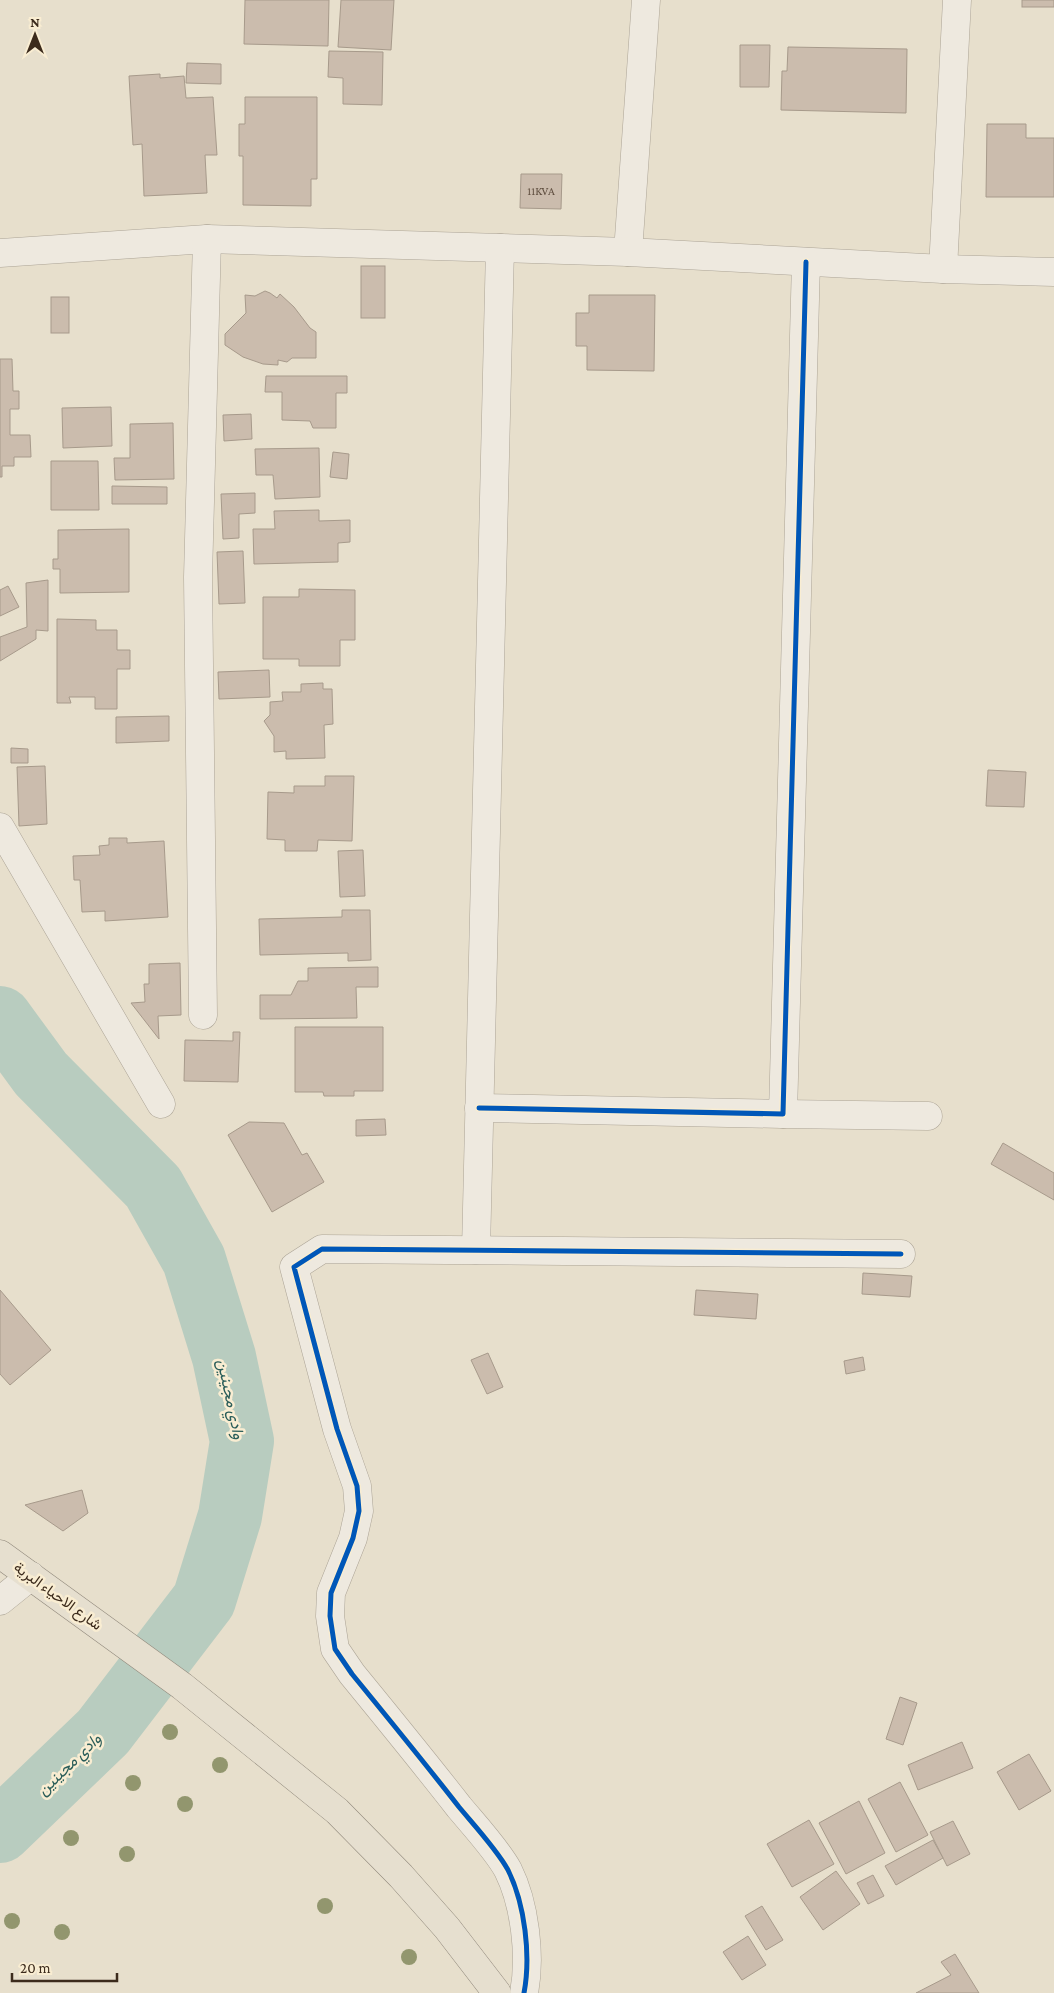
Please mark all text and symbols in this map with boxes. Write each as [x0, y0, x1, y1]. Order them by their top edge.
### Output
north arrow [10, 10, 60, 60]
text: N [30, 14, 40, 30]
house number: 11KVA [527, 184, 555, 198]
water label: وادي مجينين [209, 1357, 248, 1442]
street label: شارع الاحياء البرية [9, 1559, 105, 1636]
water label: وادي مجينين [34, 1730, 108, 1802]
scale bar [12, 1950, 118, 1982]
text: 20 m [20, 1960, 51, 1976]

